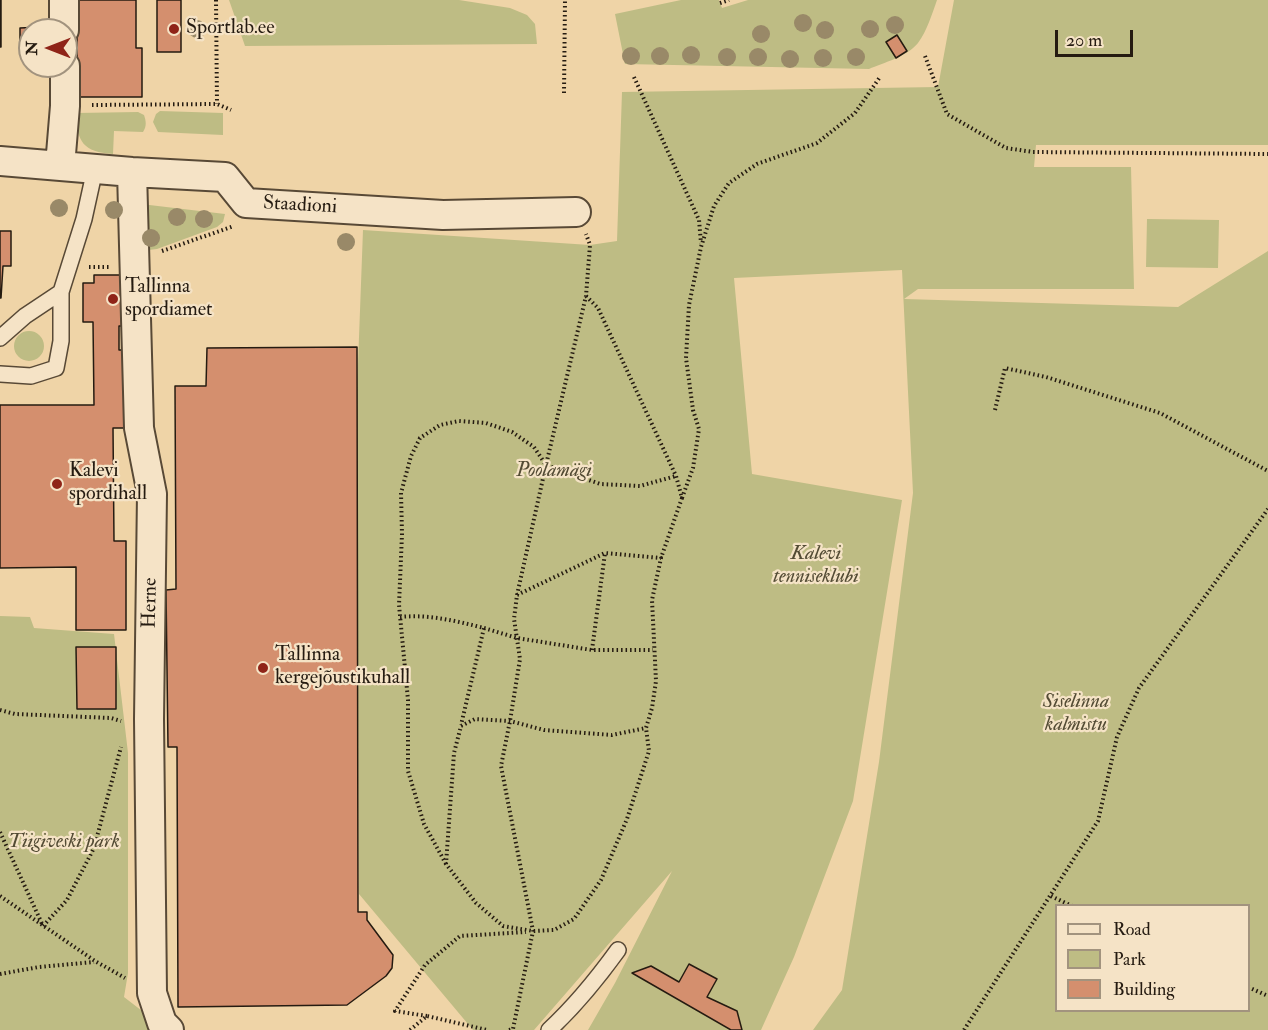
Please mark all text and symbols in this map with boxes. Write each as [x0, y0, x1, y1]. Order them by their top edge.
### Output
place label: Sportlab.ee [186, 17, 275, 41]
north arrow [18, 18, 78, 78]
scale bar [1058, 18, 1136, 56]
marker: Sportlab.ee [167, 22, 181, 36]
text: 20 m [1066, 29, 1102, 52]
text: N [22, 41, 42, 55]
street label: Staadioni [262, 192, 338, 220]
place label: Tallinna spordiamet [125, 276, 213, 323]
marker: Tallinna spordiamet [106, 292, 120, 306]
place label: Kalevi spordihall [69, 460, 147, 507]
park label: Poolamägi [516, 460, 592, 484]
marker: Kalevi spordihall [50, 477, 64, 491]
park label: Kalevi tenniseklubi [773, 543, 859, 590]
street label: Herne [139, 577, 163, 629]
place label: Tallinna kergejõustikuhall [275, 644, 410, 691]
marker: Tallinna kergejõustikuhall [256, 661, 270, 675]
park label: Siselinna kalmistu [1043, 691, 1109, 738]
park label: Tiigiveski park [8, 831, 120, 855]
legend [1055, 904, 1250, 1012]
text: Road [1113, 918, 1151, 941]
text: Park [1113, 948, 1146, 971]
text: Building [1113, 978, 1175, 1001]

